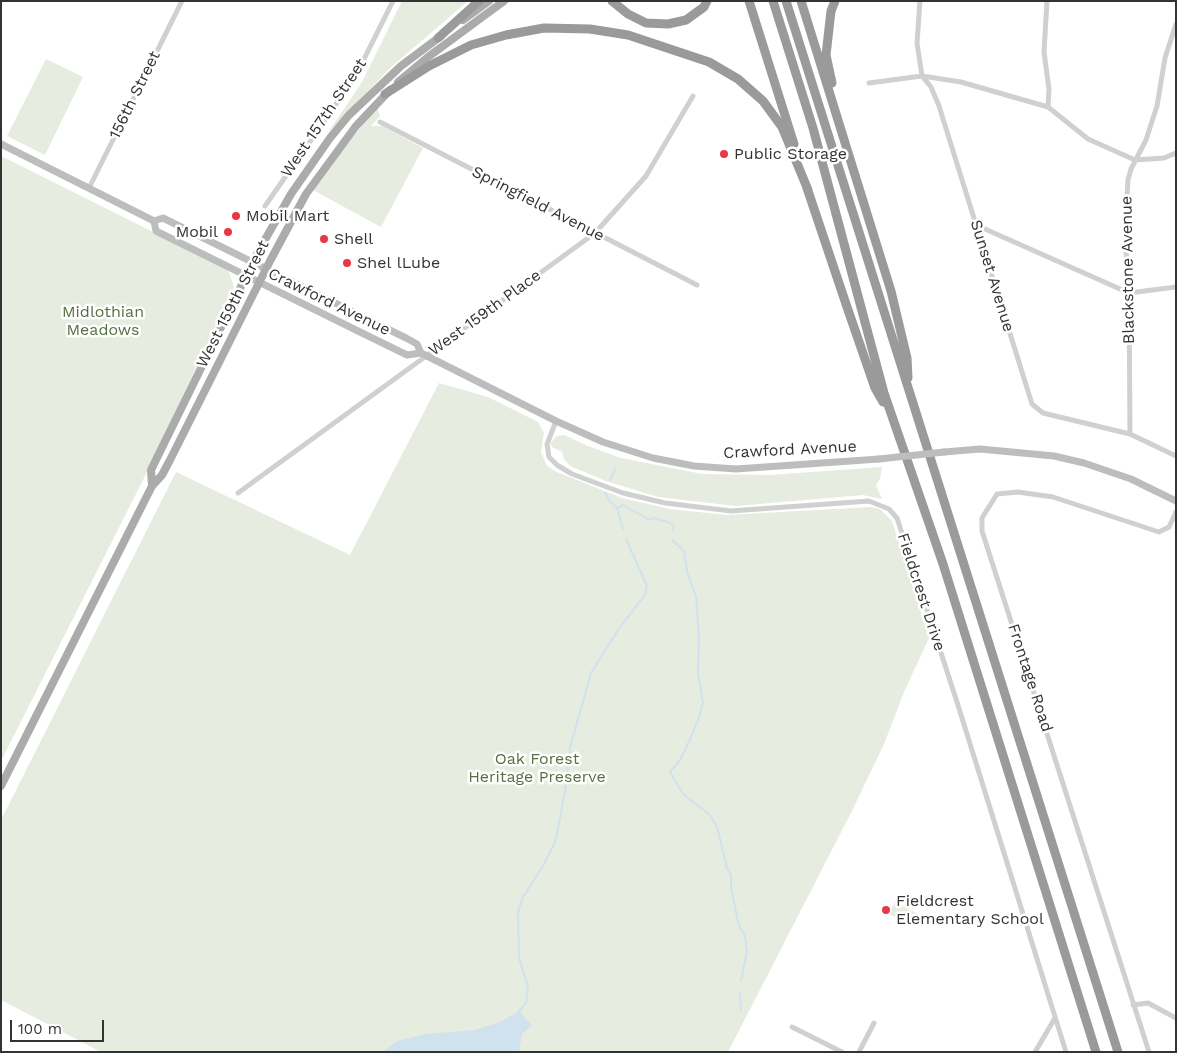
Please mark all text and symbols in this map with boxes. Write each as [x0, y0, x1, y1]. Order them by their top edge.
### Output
street label: 156th Street [105, 48, 165, 142]
street label: West 157th Street [277, 55, 371, 181]
place label: Public Storage [734, 144, 847, 164]
marker: Public Storage [718, 148, 730, 160]
street label: Springfield Avenue [469, 162, 607, 246]
street label: Blackstone Avenue [1117, 196, 1139, 344]
place label: Mobil Mart [246, 206, 329, 226]
marker: Mobil Mart [230, 210, 242, 222]
street label: Sunset Avenue [966, 218, 1018, 334]
place label: Mobil [176, 222, 218, 242]
marker: Mobil [222, 226, 234, 238]
place label: Shell [334, 229, 373, 249]
marker: Shell [318, 233, 330, 245]
street label: West 159th Street [193, 237, 273, 371]
place label: Shel lLube [357, 253, 440, 273]
marker: Shel lLube [341, 257, 353, 269]
street label: Crawford Avenue [265, 264, 393, 340]
street label: West 159th Place [425, 266, 545, 360]
park label: Midlothian Meadows [62, 302, 144, 340]
street label: Crawford Avenue [723, 437, 857, 463]
street label: Fieldcrest Drive [893, 531, 949, 653]
street label: Frontage Road [1003, 621, 1057, 735]
park label: Oak Forest Heritage Preserve [468, 749, 606, 787]
place label: Fieldcrest Elementary School [896, 891, 1044, 929]
marker: Fieldcrest Elementary School [880, 904, 892, 916]
scale bar [12, 1010, 106, 1042]
text: 100 m [18, 1020, 62, 1038]

